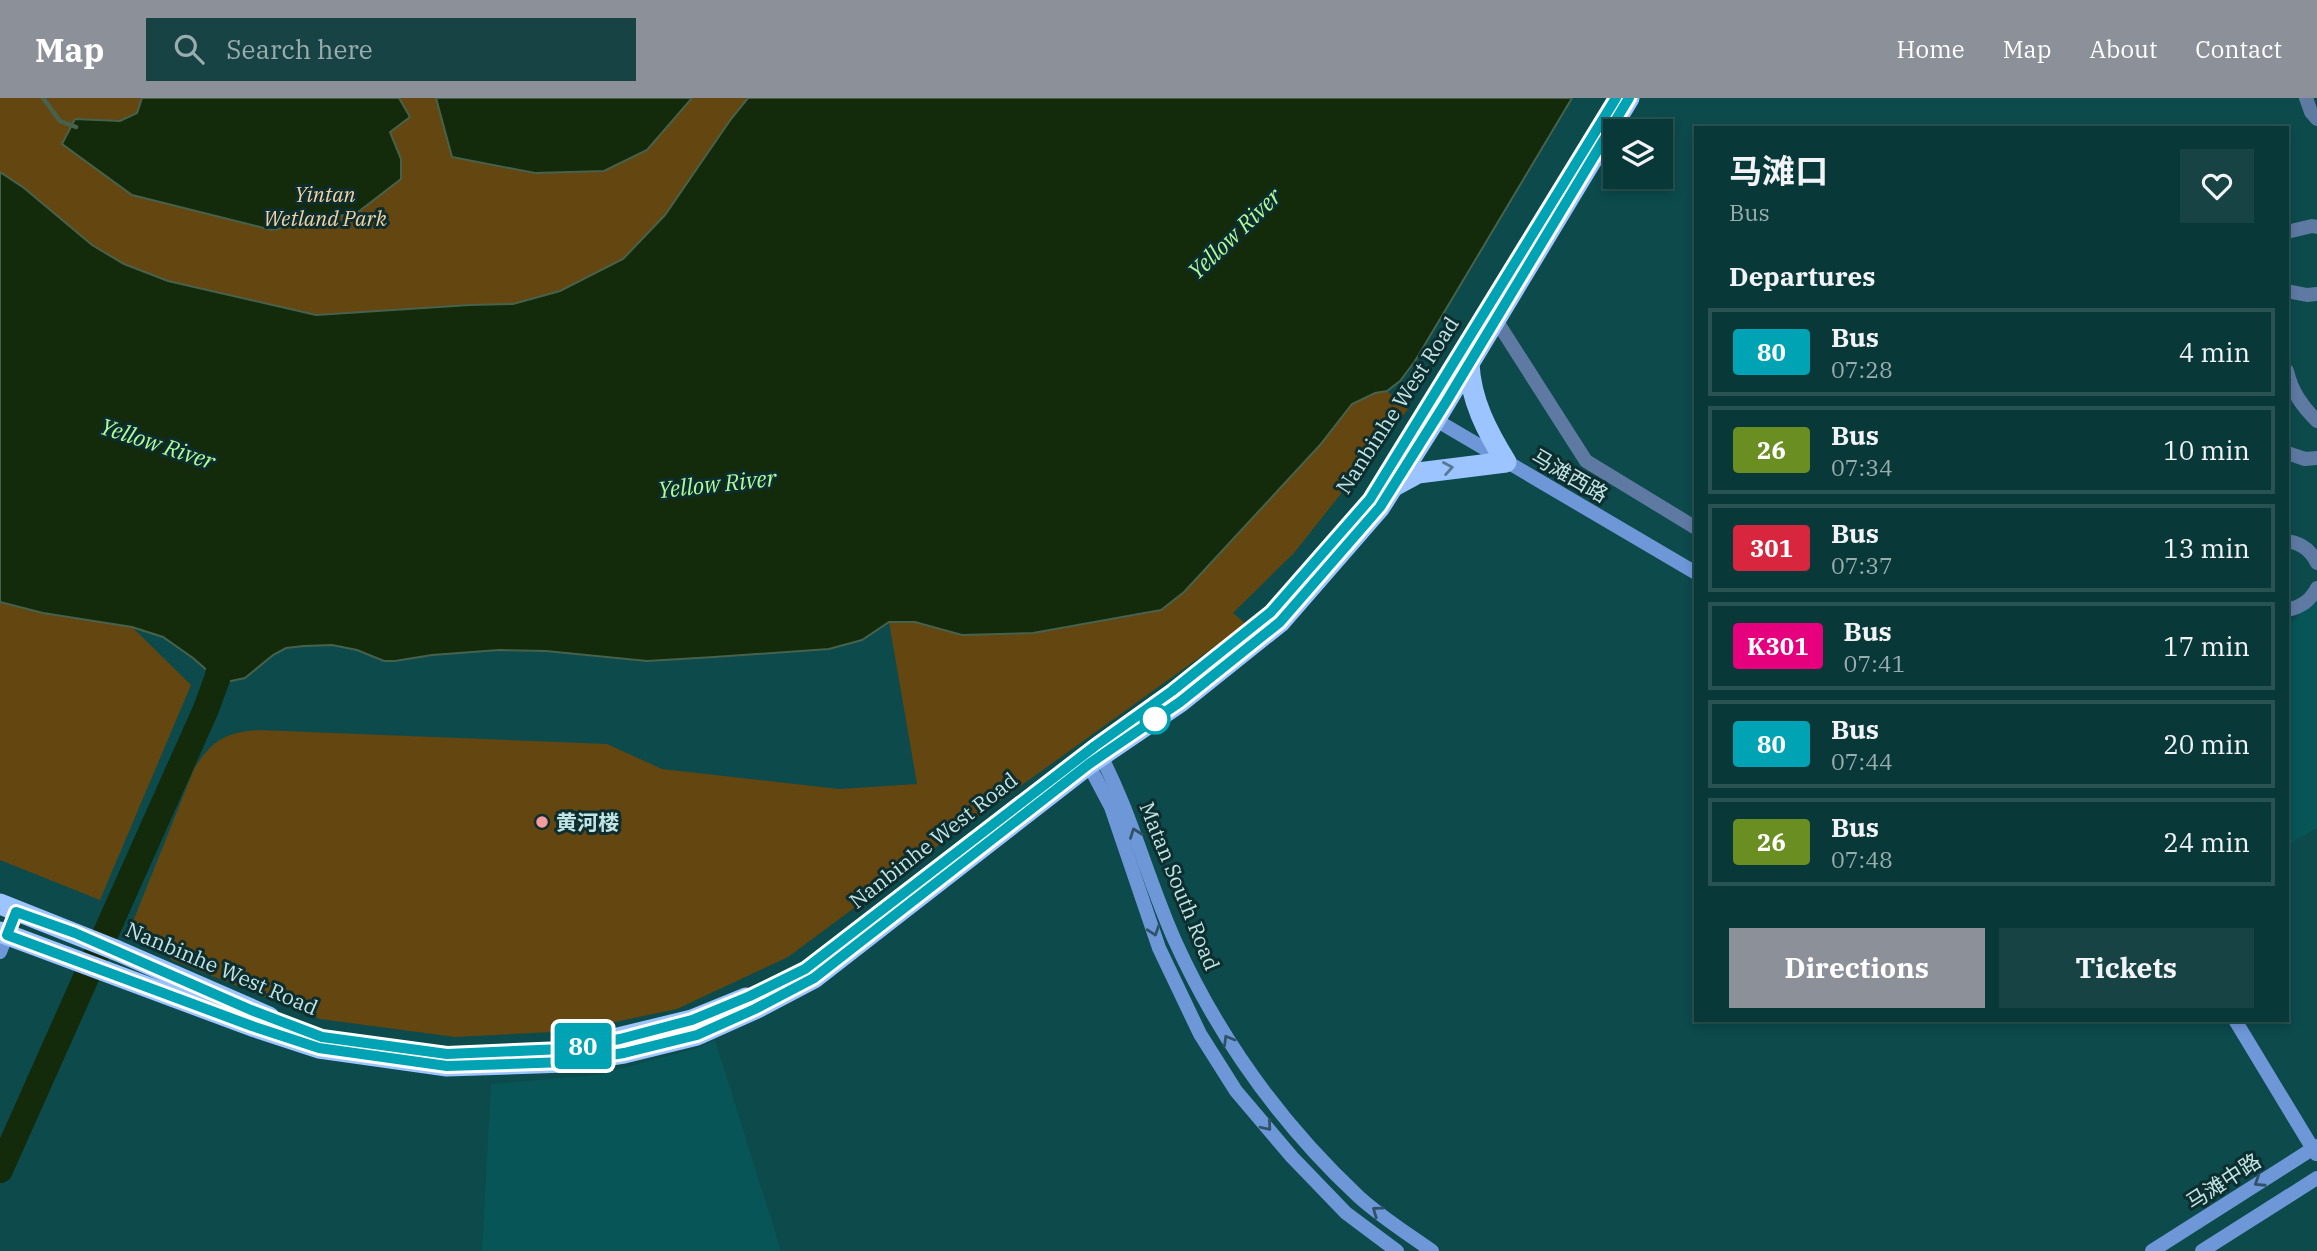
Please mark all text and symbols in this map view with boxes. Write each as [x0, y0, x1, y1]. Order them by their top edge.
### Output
search box [146, 18, 636, 81]
text: Map [35, 28, 104, 71]
icon: search [170, 30, 208, 68]
text: Search here [226, 32, 373, 66]
text: Home [1897, 33, 1965, 65]
text: Map [2003, 33, 2051, 65]
text: About [2089, 33, 2157, 65]
text: Contact [2195, 33, 2282, 65]
map controls [1603, 119, 1673, 189]
button: layers [1603, 119, 1673, 189]
text: 马滩口 [1729, 149, 1828, 192]
button: heart [2180, 149, 2254, 223]
park label: Yintan Wetland Park [263, 180, 388, 232]
water label: Yellow River [1181, 180, 1288, 285]
text: Bus [1729, 197, 1770, 227]
text: Departures [1729, 259, 1875, 293]
street label: Nanbinhe West Road [1329, 311, 1465, 499]
text: Bus [1831, 320, 1879, 354]
text: 4 min [2179, 335, 2250, 369]
text: 80 [1757, 336, 1786, 368]
text: 07:28 [1831, 354, 1893, 384]
water label: Yellow River [97, 410, 220, 476]
text: Bus [1831, 418, 1879, 452]
text: 10 min [2163, 433, 2250, 467]
text: 26 [1757, 434, 1786, 466]
street label: 马滩西路 [1527, 442, 1613, 508]
text: 07:34 [1831, 452, 1893, 482]
one-way arrow [1442, 461, 1454, 476]
water label: Yellow River [656, 462, 779, 504]
text: Bus [1831, 516, 1879, 550]
text: 13 min [2163, 531, 2250, 565]
text: 301 [1750, 532, 1793, 564]
text: 07:37 [1831, 550, 1893, 580]
text: Bus [1844, 614, 1892, 648]
text: 17 min [2163, 629, 2250, 663]
text: K301 [1747, 630, 1809, 662]
text: 07:41 [1844, 648, 1905, 678]
unlabelled marker [1140, 704, 1170, 734]
text: Bus [1831, 712, 1879, 746]
text: 20 min [2163, 727, 2250, 761]
text: 80 [1757, 728, 1786, 760]
text: 07:44 [1831, 746, 1893, 776]
street label: Nanbinhe West Road [843, 765, 1023, 914]
street label: Matan South Road [1133, 798, 1227, 975]
place label: 黄河楼 [556, 808, 619, 836]
text: Bus [1831, 810, 1879, 844]
marker: 黄河楼 [534, 814, 550, 830]
text: 24 min [2163, 825, 2250, 859]
text: 26 [1757, 826, 1786, 858]
one-way arrow [1129, 828, 1143, 840]
text: 07:48 [1831, 844, 1893, 874]
street label: Nanbinhe West Road [122, 915, 323, 1021]
one-way arrow [1146, 924, 1160, 937]
button: Directions [1729, 928, 1985, 1008]
button: Tickets [1999, 928, 2254, 1008]
line badge: 80 [552, 1023, 614, 1069]
text: 80 [569, 1030, 597, 1062]
one-way arrow [1223, 1035, 1236, 1047]
one-way arrow [1259, 1118, 1271, 1131]
street label: 马滩中路 [2180, 1146, 2266, 1216]
one-way arrow [2254, 1174, 2267, 1187]
one-way arrow [1372, 1206, 1385, 1219]

